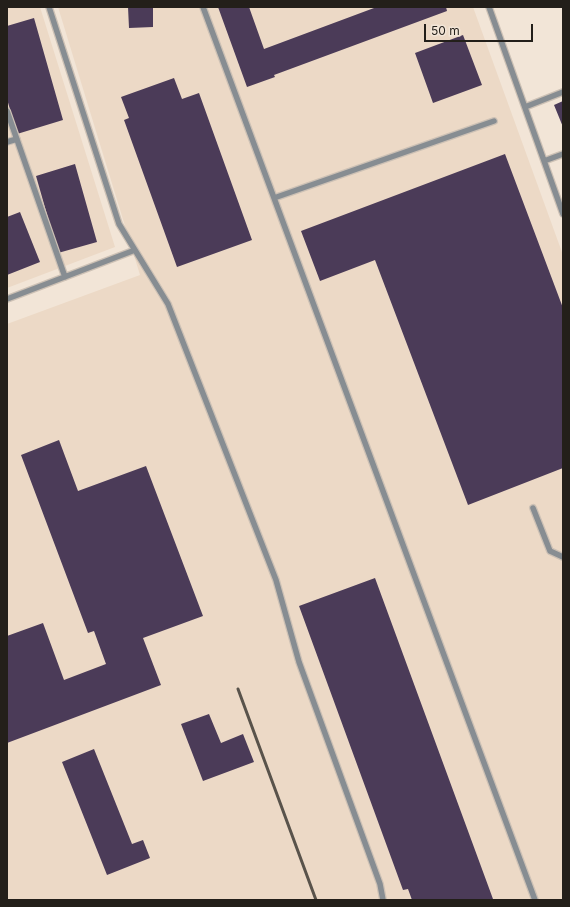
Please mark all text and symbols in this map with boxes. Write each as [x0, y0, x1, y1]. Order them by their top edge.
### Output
scale bar [426, 16, 535, 42]
text: 50 m [431, 23, 460, 38]

